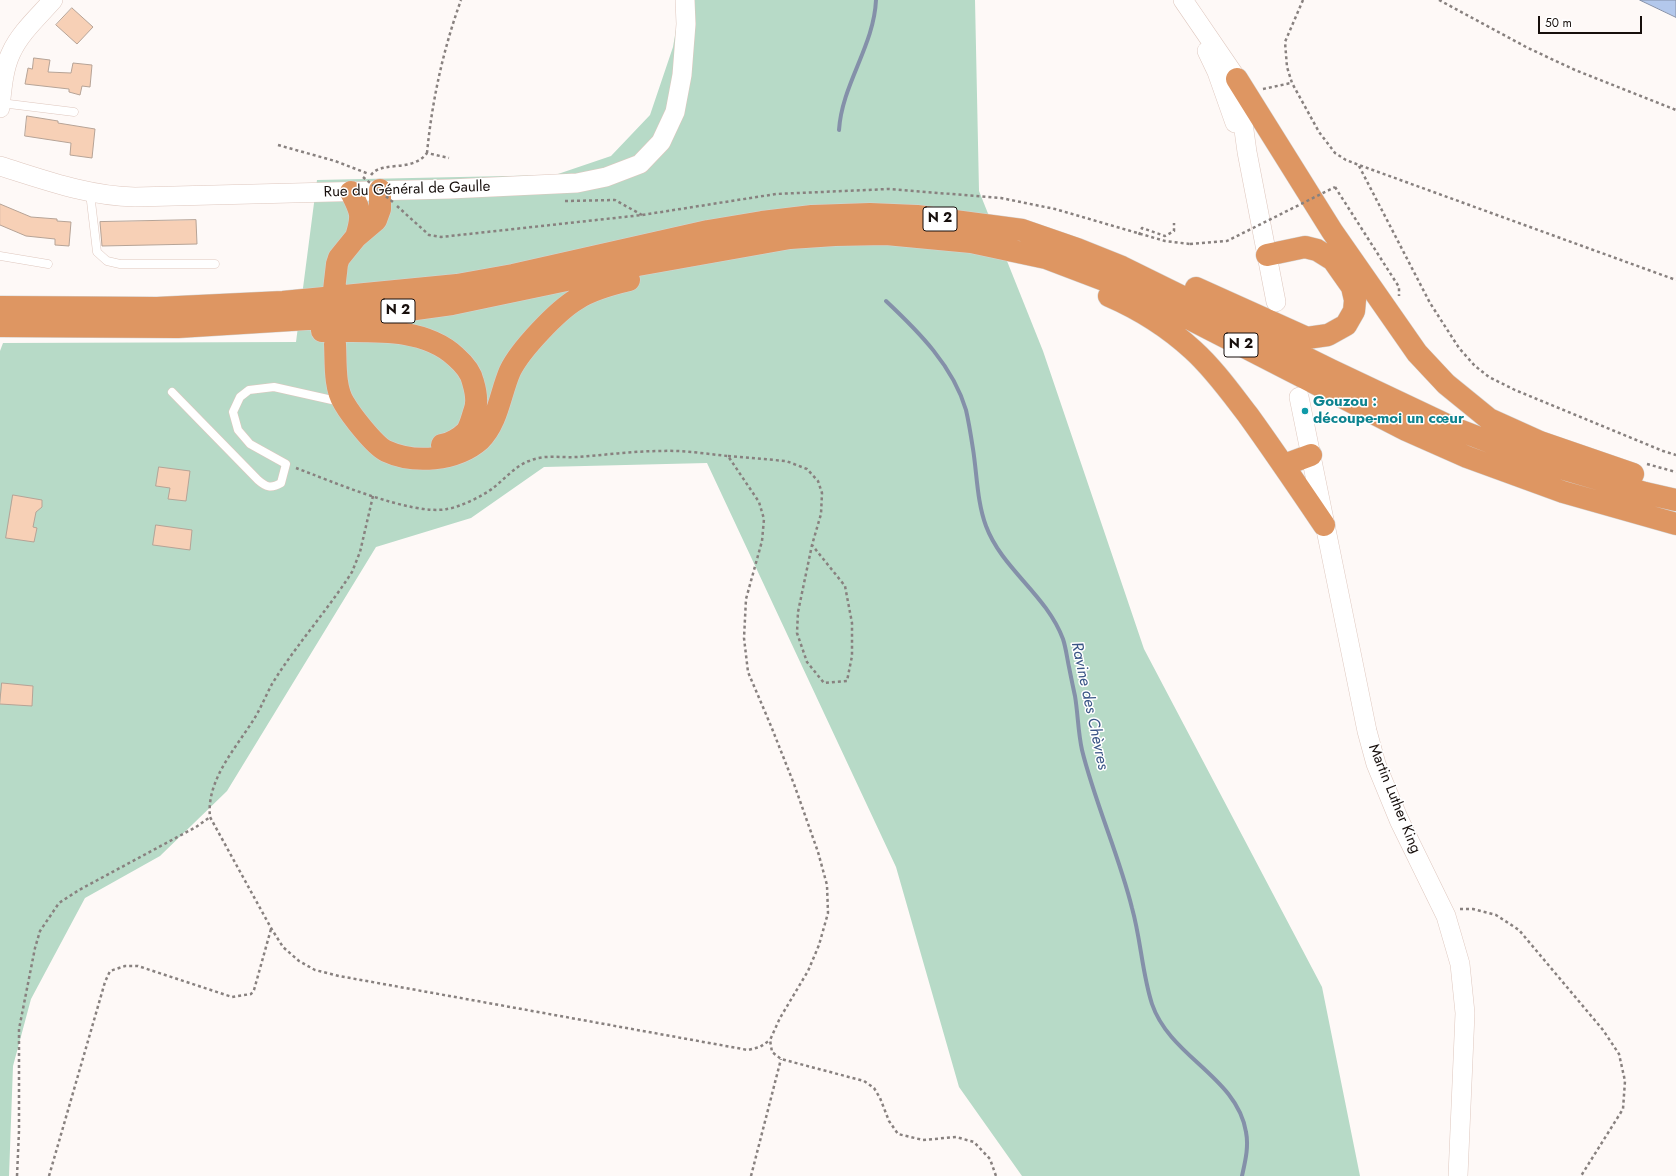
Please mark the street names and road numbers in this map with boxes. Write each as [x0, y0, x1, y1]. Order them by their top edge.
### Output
street label: Rue du Général de Gaulle [323, 178, 491, 202]
road number: N 2 [923, 207, 957, 231]
road number: N 2 [381, 299, 415, 323]
road number: N 2 [1224, 333, 1258, 357]
street label: Martin Luther King [1364, 742, 1424, 856]

